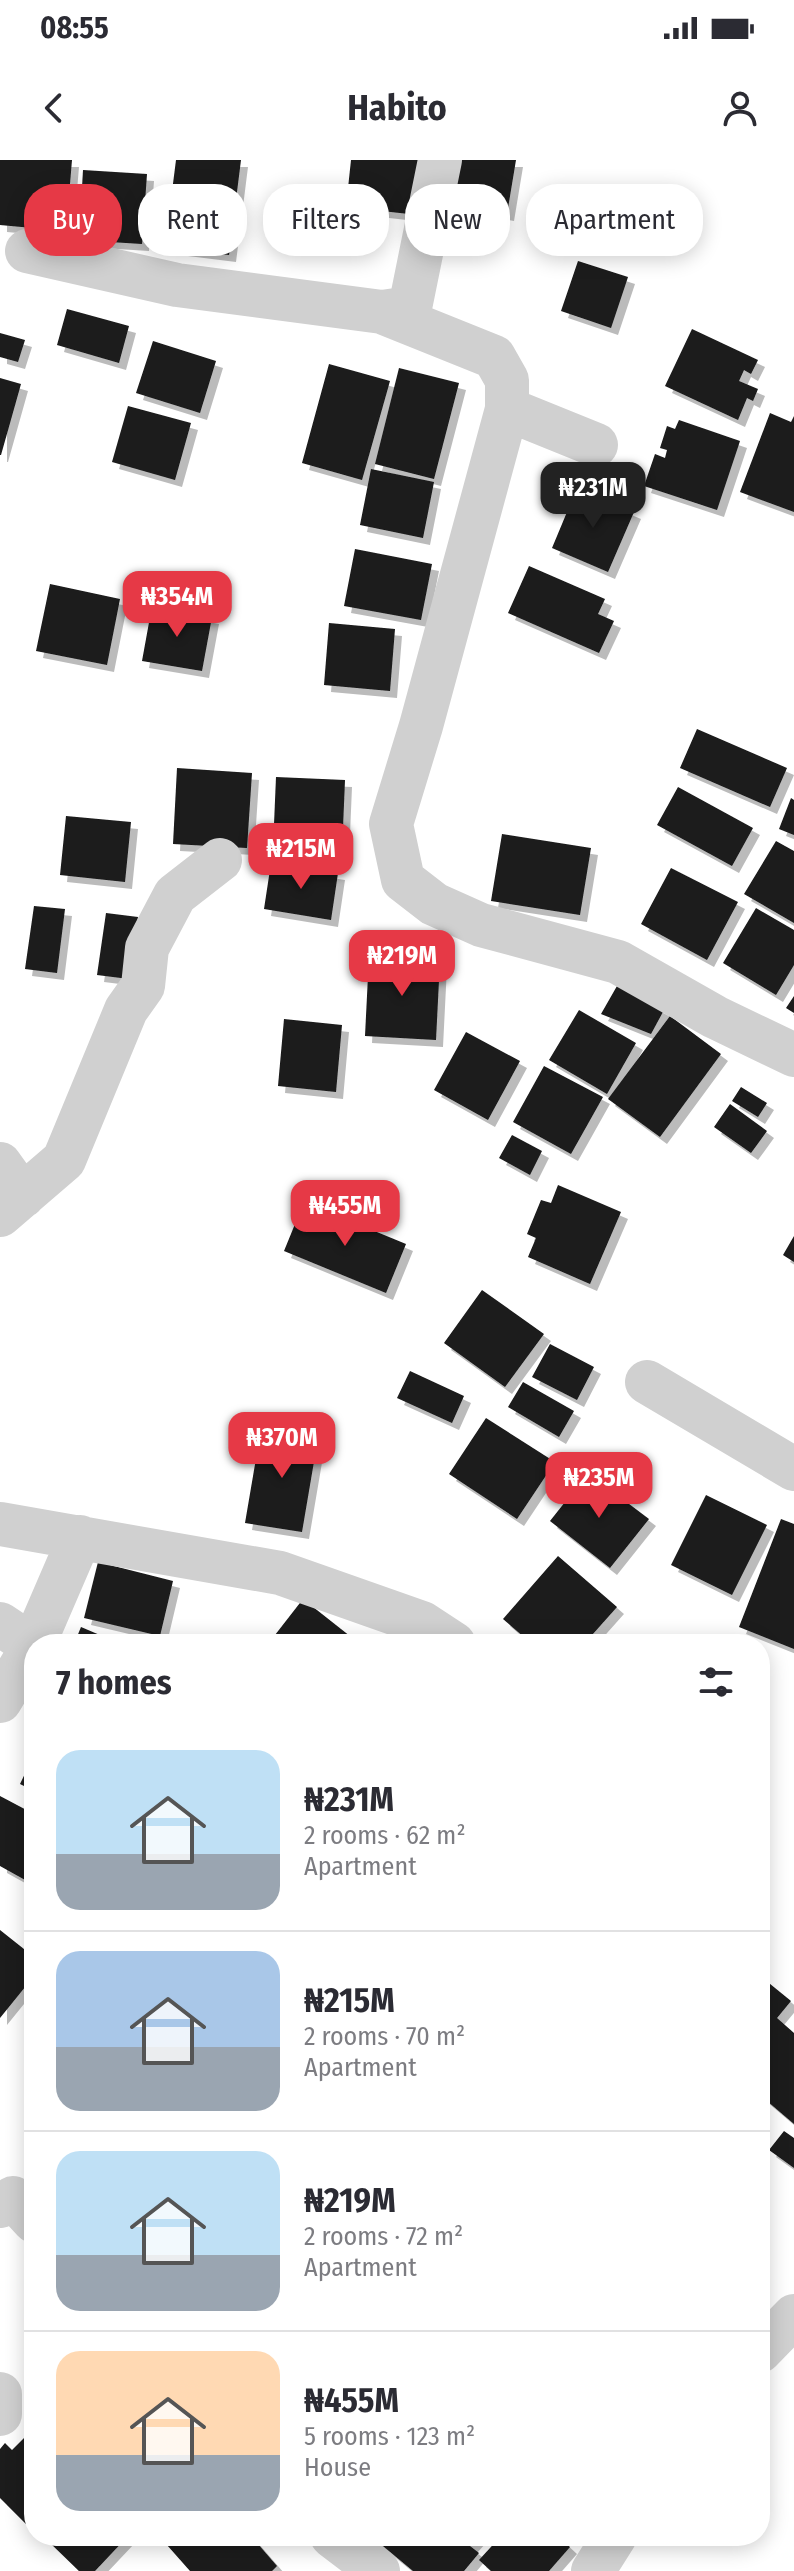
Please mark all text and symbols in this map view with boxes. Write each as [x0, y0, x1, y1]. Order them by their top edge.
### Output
text: 08:55 [40, 10, 109, 46]
icon: back [32, 86, 76, 130]
text: Habito [347, 86, 447, 130]
icon: person [718, 86, 762, 130]
chip: Buy [24, 184, 122, 256]
chip: Rent [138, 184, 247, 256]
chip: Filters [263, 184, 389, 256]
chip: New [405, 184, 510, 256]
chip: Apartment [526, 184, 703, 256]
pin: ₦231M [537, 462, 649, 530]
text: ₦231M [559, 472, 627, 503]
pin: ₦354M [121, 571, 233, 639]
text: ₦354M [141, 581, 213, 612]
pin: ₦215M [245, 823, 357, 891]
text: ₦215M [266, 833, 336, 864]
pin: ₦219M [346, 930, 458, 998]
text: ₦219M [367, 940, 437, 971]
pin: ₦455M [289, 1180, 401, 1248]
text: ₦455M [309, 1190, 381, 1221]
pin: ₦370M [226, 1412, 338, 1480]
text: ₦370M [246, 1422, 318, 1453]
pin: ₦235M [543, 1452, 655, 1520]
text: ₦235M [563, 1462, 635, 1493]
icon: filters [694, 1660, 738, 1704]
text: 7 homes [56, 1662, 172, 1703]
text: ₦231M [304, 1779, 394, 1820]
icon: home [120, 1782, 216, 1878]
text: 2 rooms · 62 m² [304, 1820, 466, 1851]
text: Apartment [304, 1851, 417, 1882]
text: ₦215M [304, 1980, 395, 2021]
icon: home [120, 1983, 216, 2079]
text: 2 rooms · 70 m² [304, 2021, 465, 2052]
text: Apartment [304, 2052, 417, 2083]
text: ₦219M [304, 2180, 396, 2221]
icon: home [120, 2183, 216, 2279]
text: 2 rooms · 72 m² [304, 2221, 463, 2252]
text: Apartment [304, 2252, 417, 2283]
text: ₦455M [304, 2380, 399, 2421]
icon: home [120, 2383, 216, 2479]
text: 5 rooms · 123 m² [304, 2421, 475, 2452]
text: House [304, 2452, 371, 2483]

